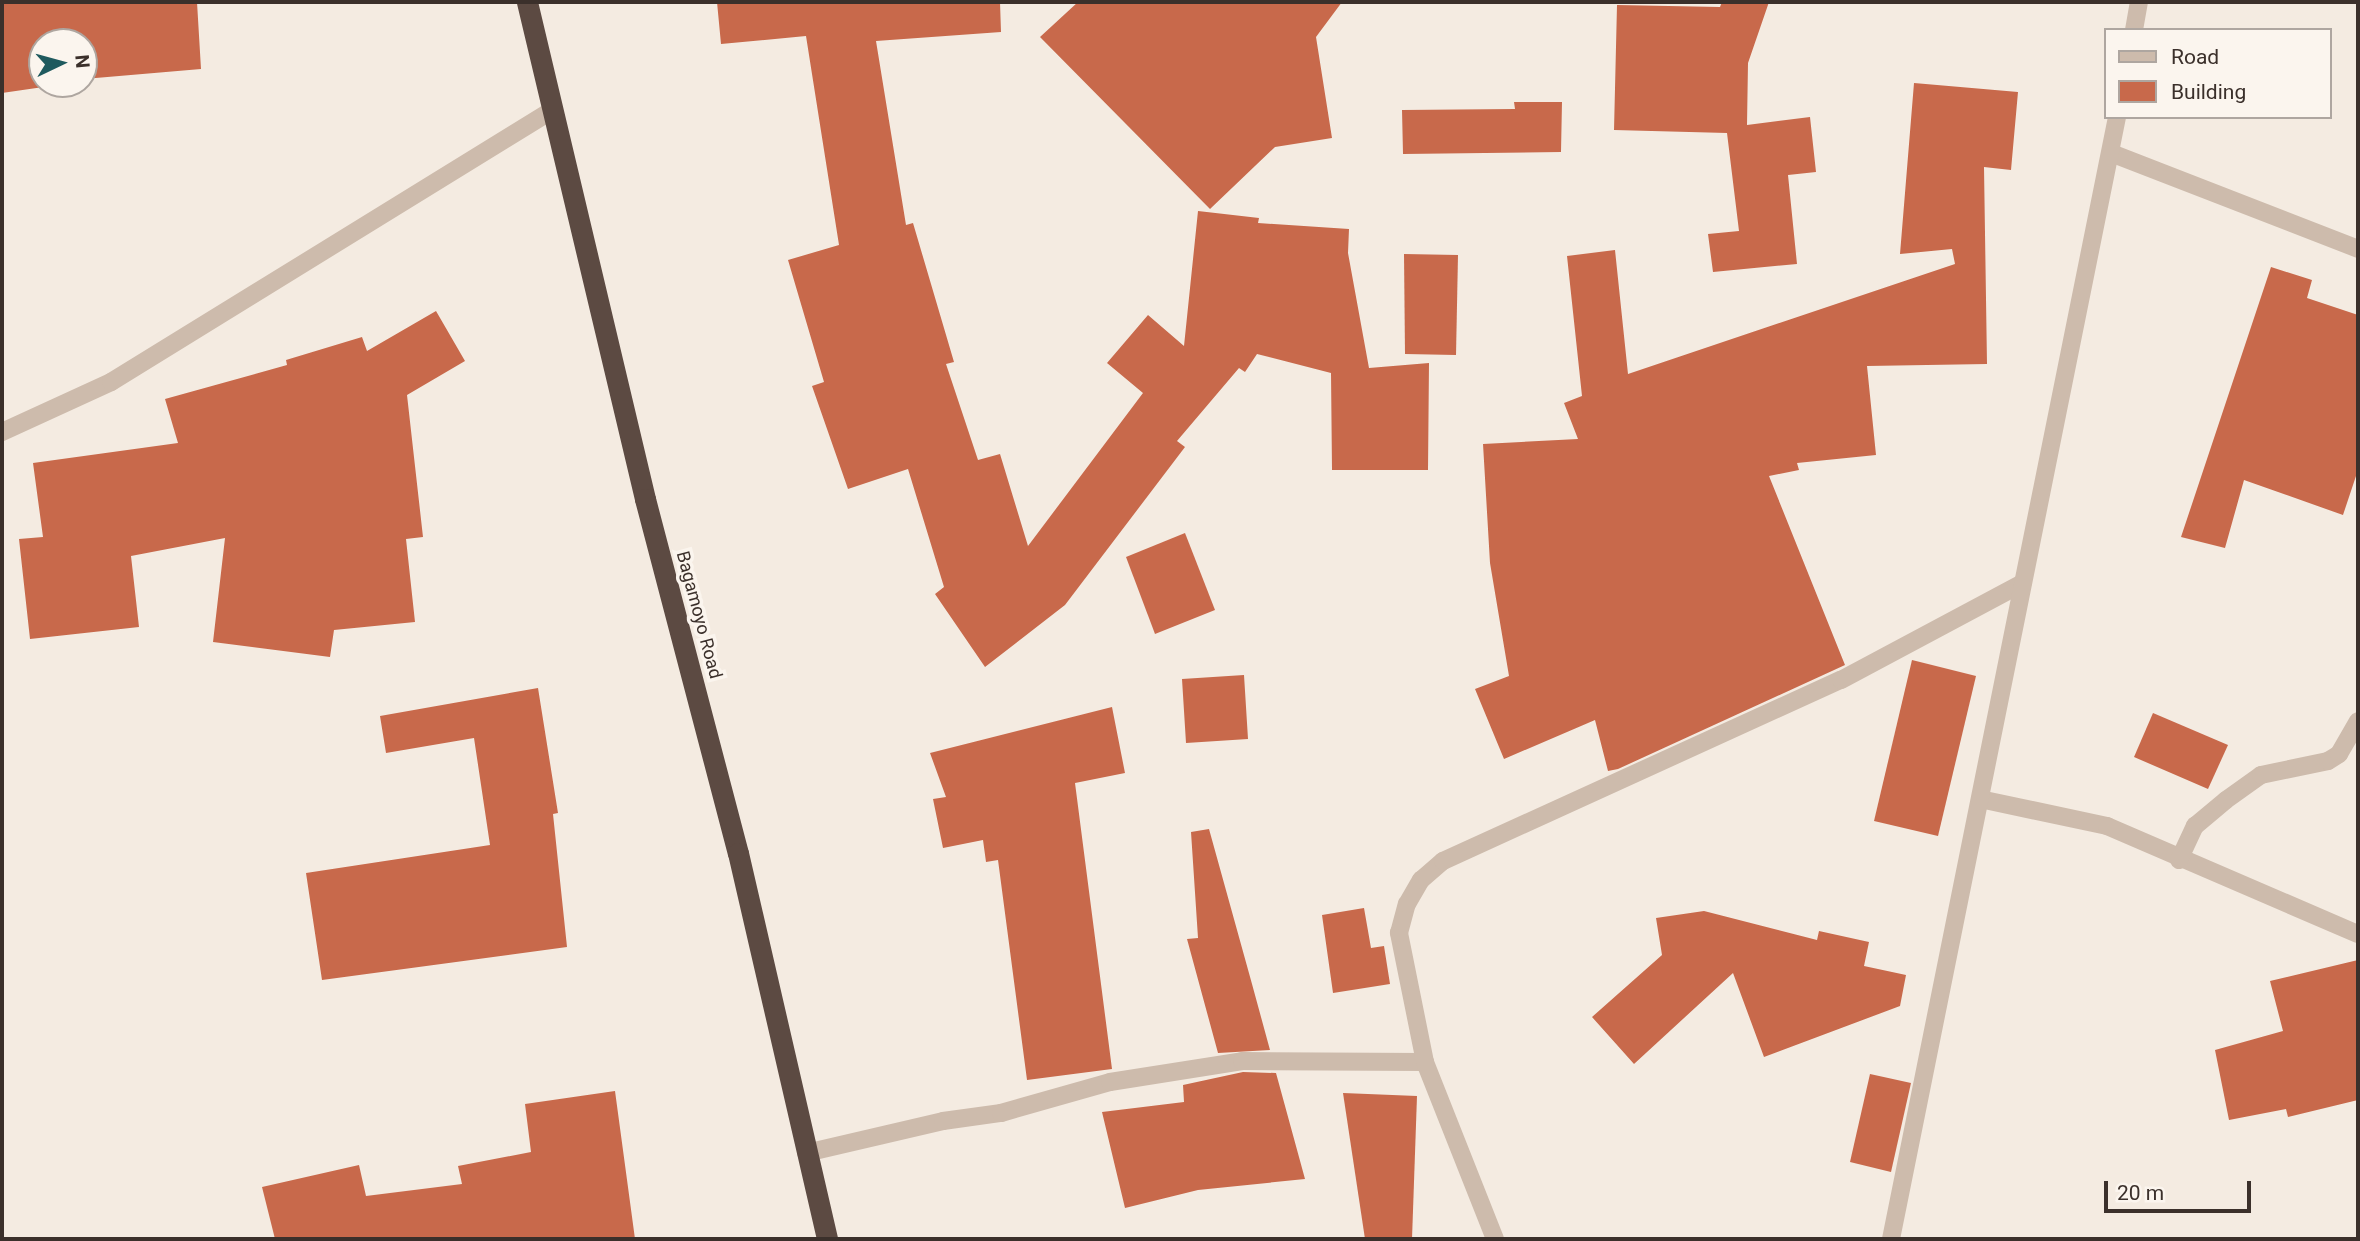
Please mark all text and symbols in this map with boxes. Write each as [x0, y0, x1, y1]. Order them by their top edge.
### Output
north arrow [28, 28, 98, 98]
legend [2104, 28, 2332, 119]
text: Road [2171, 45, 2219, 69]
text: N [70, 54, 94, 69]
text: Building [2171, 80, 2246, 104]
street label: Bagamoyo Road [672, 549, 726, 681]
scale bar [2108, 1168, 2255, 1212]
text: 20 m [2117, 1181, 2164, 1205]

